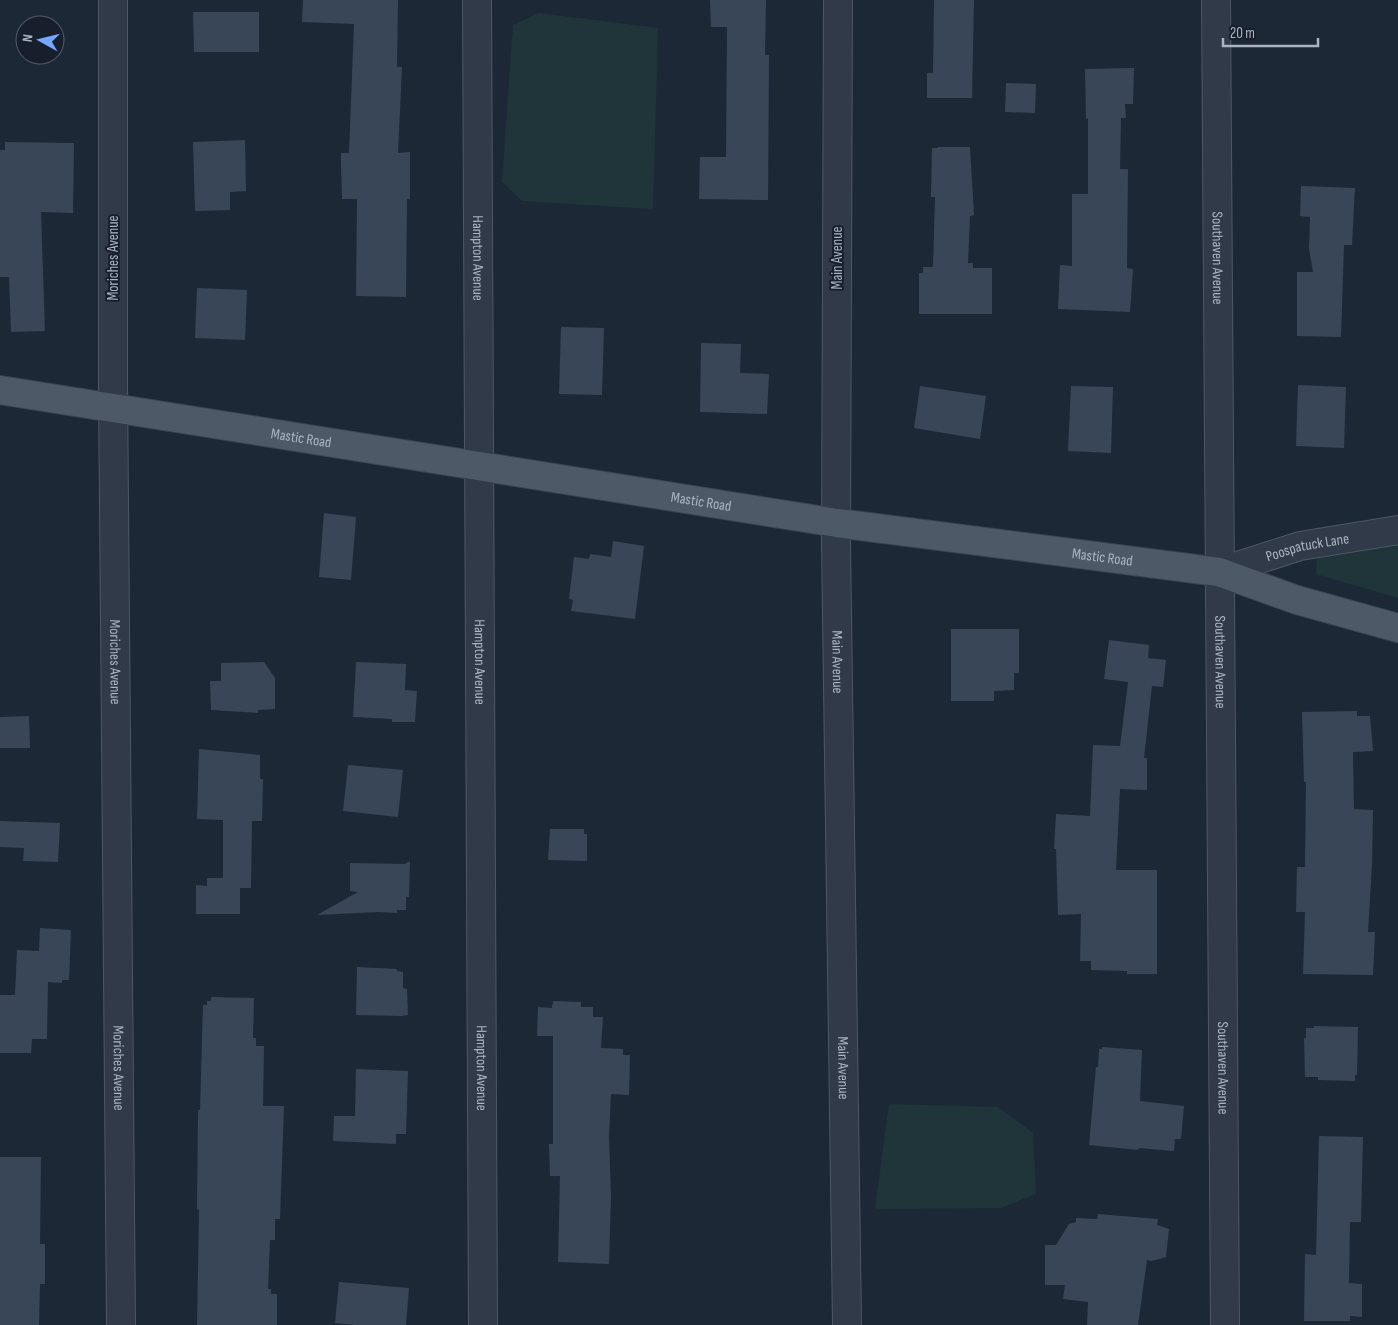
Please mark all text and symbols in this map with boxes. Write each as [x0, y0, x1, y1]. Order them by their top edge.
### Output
north arrow [15, 15, 65, 65]
scale bar [1223, 15, 1318, 47]
text: 20 m [1230, 24, 1255, 43]
text: N [19, 33, 37, 43]
street label: Southaven Avenue [1208, 212, 1228, 304]
street label: Moriches Avenue [104, 215, 123, 301]
street label: Hampton Avenue [468, 215, 488, 301]
street label: Main Avenue [828, 227, 847, 289]
street label: Mastic Road [270, 424, 333, 452]
street label: Mastic Road [670, 487, 733, 516]
street label: Poospatuck Lane [1263, 529, 1350, 566]
street label: Mastic Road [1071, 544, 1134, 570]
street label: Southaven Avenue [1211, 615, 1230, 708]
street label: Moriches Avenue [105, 619, 125, 705]
street label: Hampton Avenue [470, 619, 490, 705]
street label: Main Avenue [828, 630, 848, 694]
street label: Southaven Avenue [1213, 1021, 1233, 1114]
street label: Moriches Avenue [109, 1025, 129, 1111]
street label: Hampton Avenue [472, 1025, 492, 1111]
street label: Main Avenue [833, 1036, 853, 1100]

